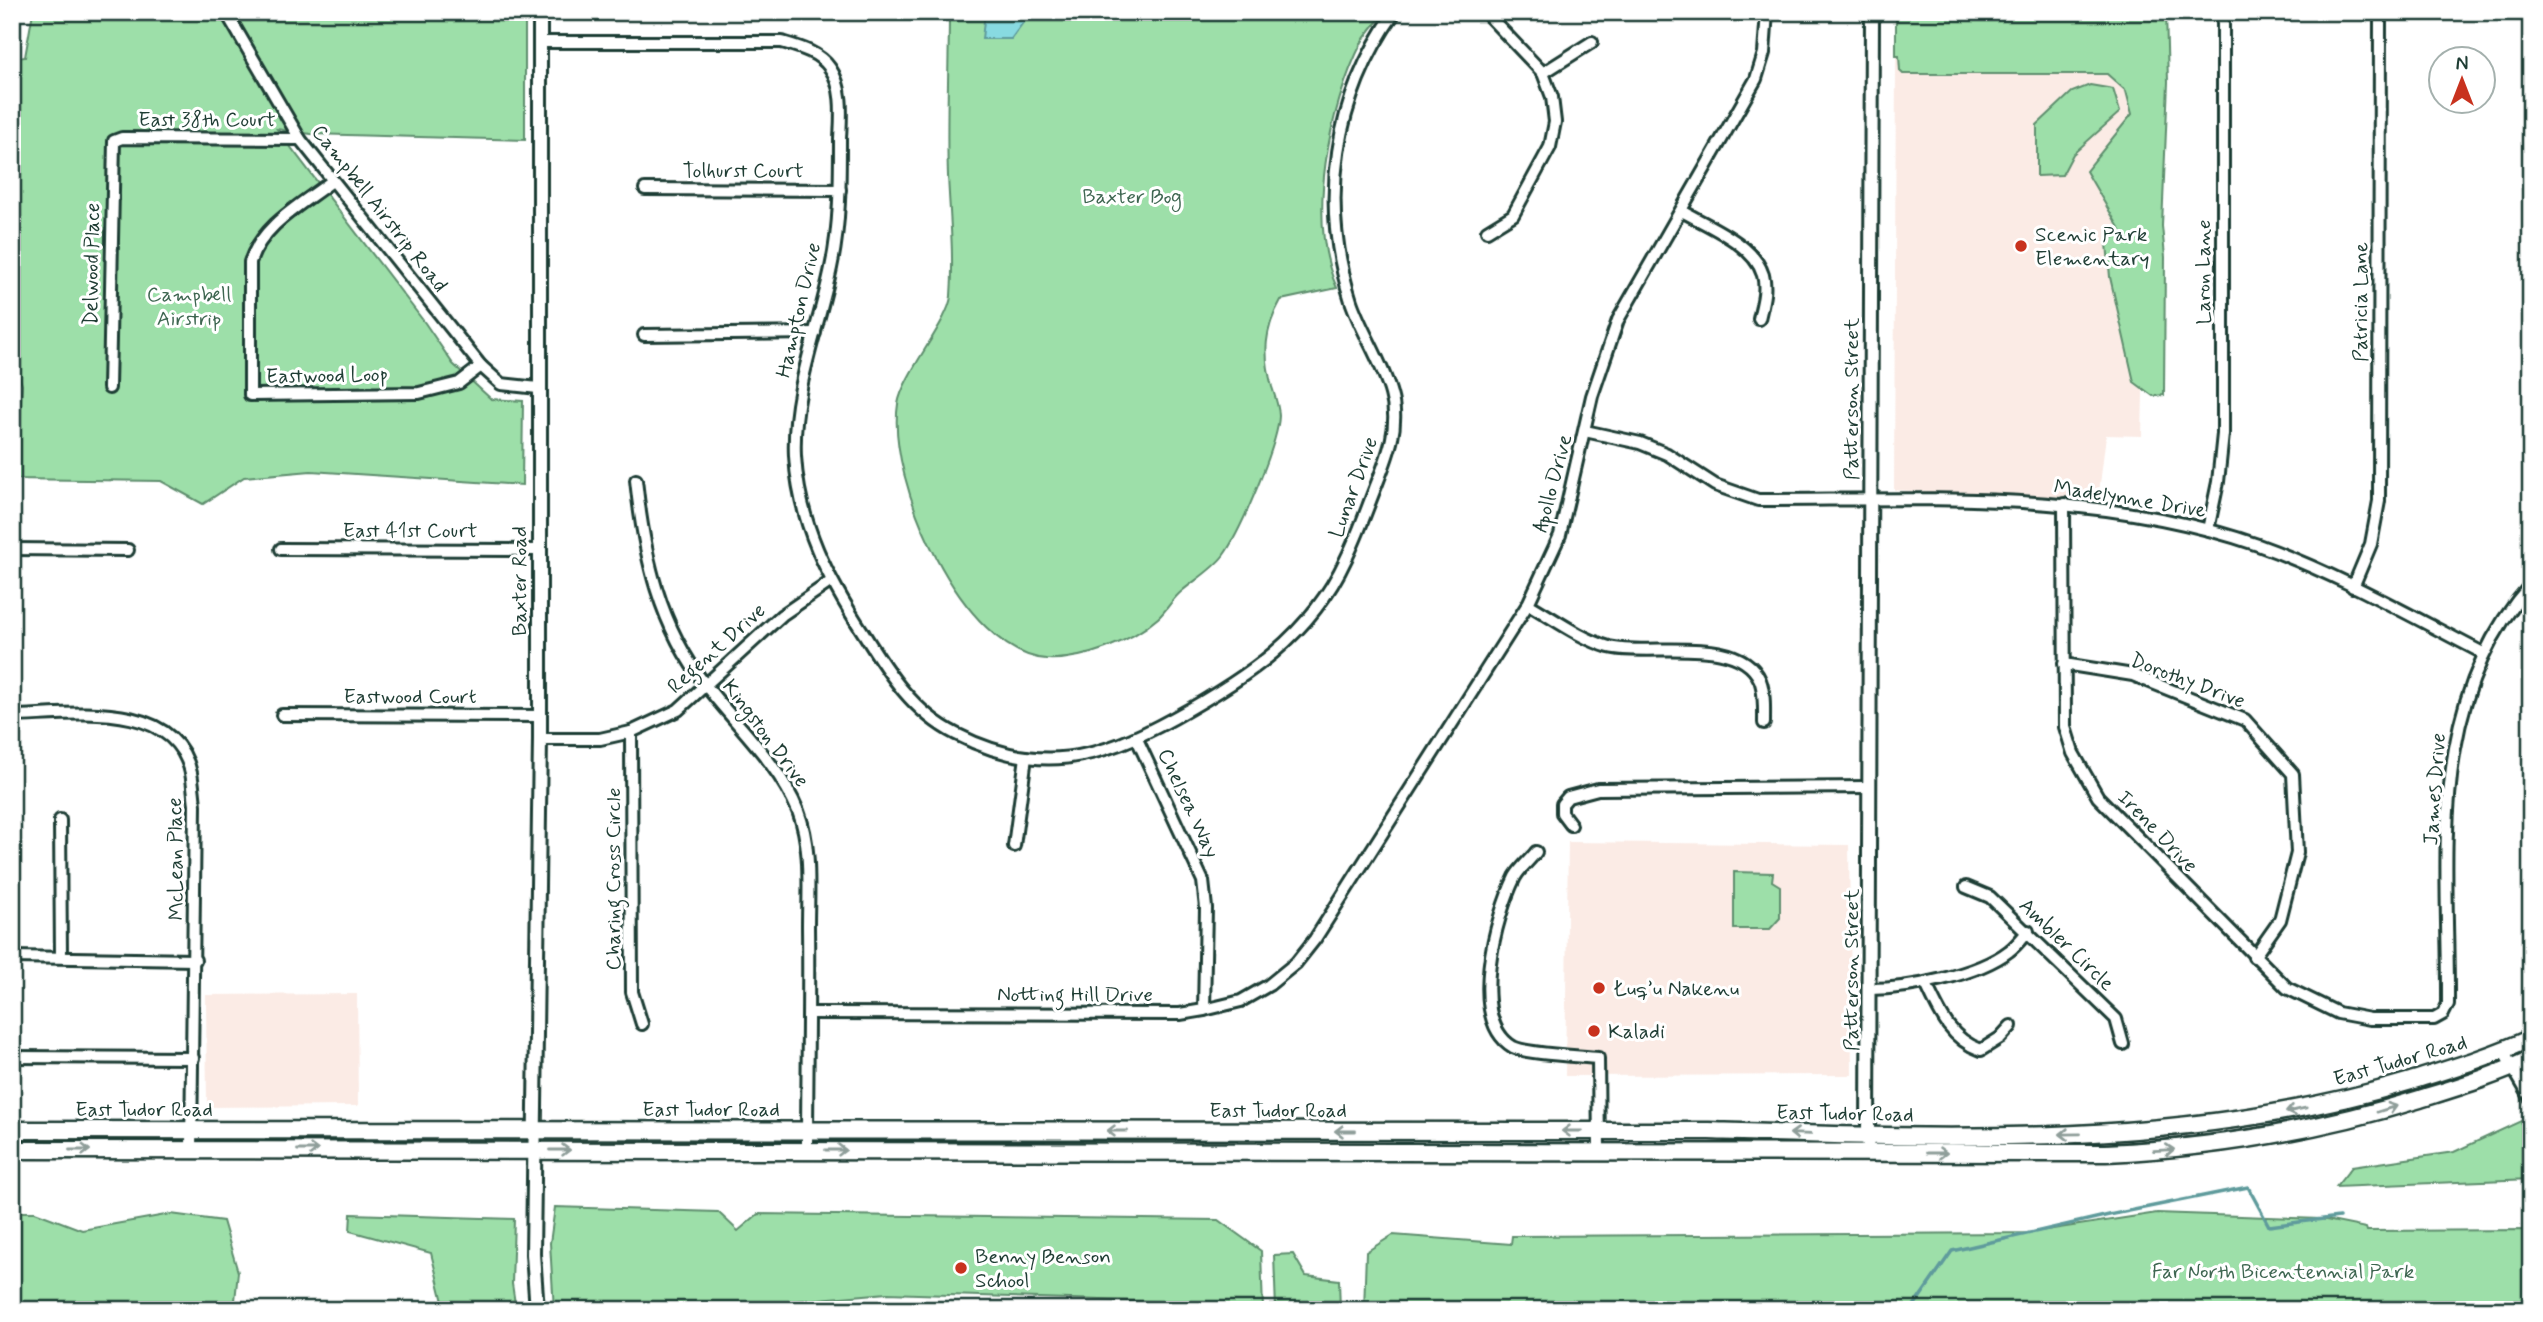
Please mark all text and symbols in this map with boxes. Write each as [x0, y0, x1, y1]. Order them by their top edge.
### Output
north arrow [2428, 46, 2498, 116]
text: N [2456, 52, 2468, 77]
street label: East 38th Court [138, 106, 276, 134]
street label: Campbell Airstrip Road [305, 119, 454, 298]
street label: Tolhurst Court [682, 157, 804, 185]
park label: Baxter Bog [1082, 183, 1182, 212]
street label: Delwood Place [77, 203, 107, 326]
street label: Laron Lane [2190, 220, 2218, 324]
place label: Scenic Park Elementary [2035, 221, 2149, 273]
marker: Scenic Park Elementary [2013, 238, 2029, 254]
street label: Hampton Drive [770, 240, 828, 381]
street label: Patricia Lane [2347, 242, 2375, 362]
park label: Campbell Airstrip [147, 281, 231, 333]
street label: Patterson Street [1838, 317, 1866, 480]
street label: Eastwood Loop [266, 361, 388, 391]
street label: Apollo Drive [1526, 431, 1580, 536]
street label: Lunar Drive [1323, 433, 1385, 542]
street label: Madelynne Drive [2052, 473, 2208, 525]
street label: East 41st Court [343, 517, 477, 545]
street label: Baxter Road [506, 526, 534, 636]
street label: Regent Drive [662, 597, 773, 702]
street label: Dorothy Drive [2126, 646, 2249, 716]
street label: Kingston Drive [715, 674, 815, 794]
street label: Eastwood Court [344, 683, 477, 711]
street label: James Drive [2417, 732, 2453, 846]
street label: Chelsea Way [1150, 744, 1226, 863]
street label: Irene Drive [2111, 784, 2204, 879]
street label: Charing Cross Circle [600, 787, 630, 971]
street label: McLean Place [161, 797, 191, 921]
street label: Patterson Street [1838, 888, 1866, 1051]
street label: Ambler Circle [2012, 892, 2120, 997]
place label: Łuq’u Nakenu [1613, 975, 1739, 1003]
marker: Łuq’u Nakenu [1591, 980, 1607, 996]
street label: Notting Hill Drive [997, 981, 1153, 1011]
place label: Kaladi [1608, 1018, 1665, 1046]
marker: Kaladi [1586, 1023, 1602, 1039]
street label: East Tudor Road [2330, 1029, 2470, 1093]
street label: East Tudor Road [75, 1096, 213, 1124]
street label: East Tudor Road [642, 1096, 780, 1124]
street label: East Tudor Road [1209, 1097, 1347, 1125]
street label: East Tudor Road [1776, 1099, 1914, 1129]
one-way arrow [2376, 1102, 2398, 1114]
one-way arrow [2285, 1104, 2308, 1118]
one-way arrow [1106, 1124, 1129, 1138]
one-way arrow [1334, 1124, 1357, 1138]
one-way arrow [1561, 1124, 1584, 1138]
one-way arrow [2059, 1127, 2082, 1141]
one-way arrow [1788, 1128, 1811, 1141]
one-way arrow [69, 1143, 92, 1157]
one-way arrow [296, 1143, 319, 1157]
one-way arrow [548, 1143, 571, 1157]
one-way arrow [825, 1143, 848, 1157]
one-way arrow [2152, 1144, 2175, 1157]
one-way arrow [1925, 1146, 1948, 1160]
place label: Benny Benson School [975, 1243, 1111, 1295]
park label: Far North Bicentennial Park [2152, 1258, 2415, 1286]
marker: Benny Benson School [953, 1260, 969, 1276]

